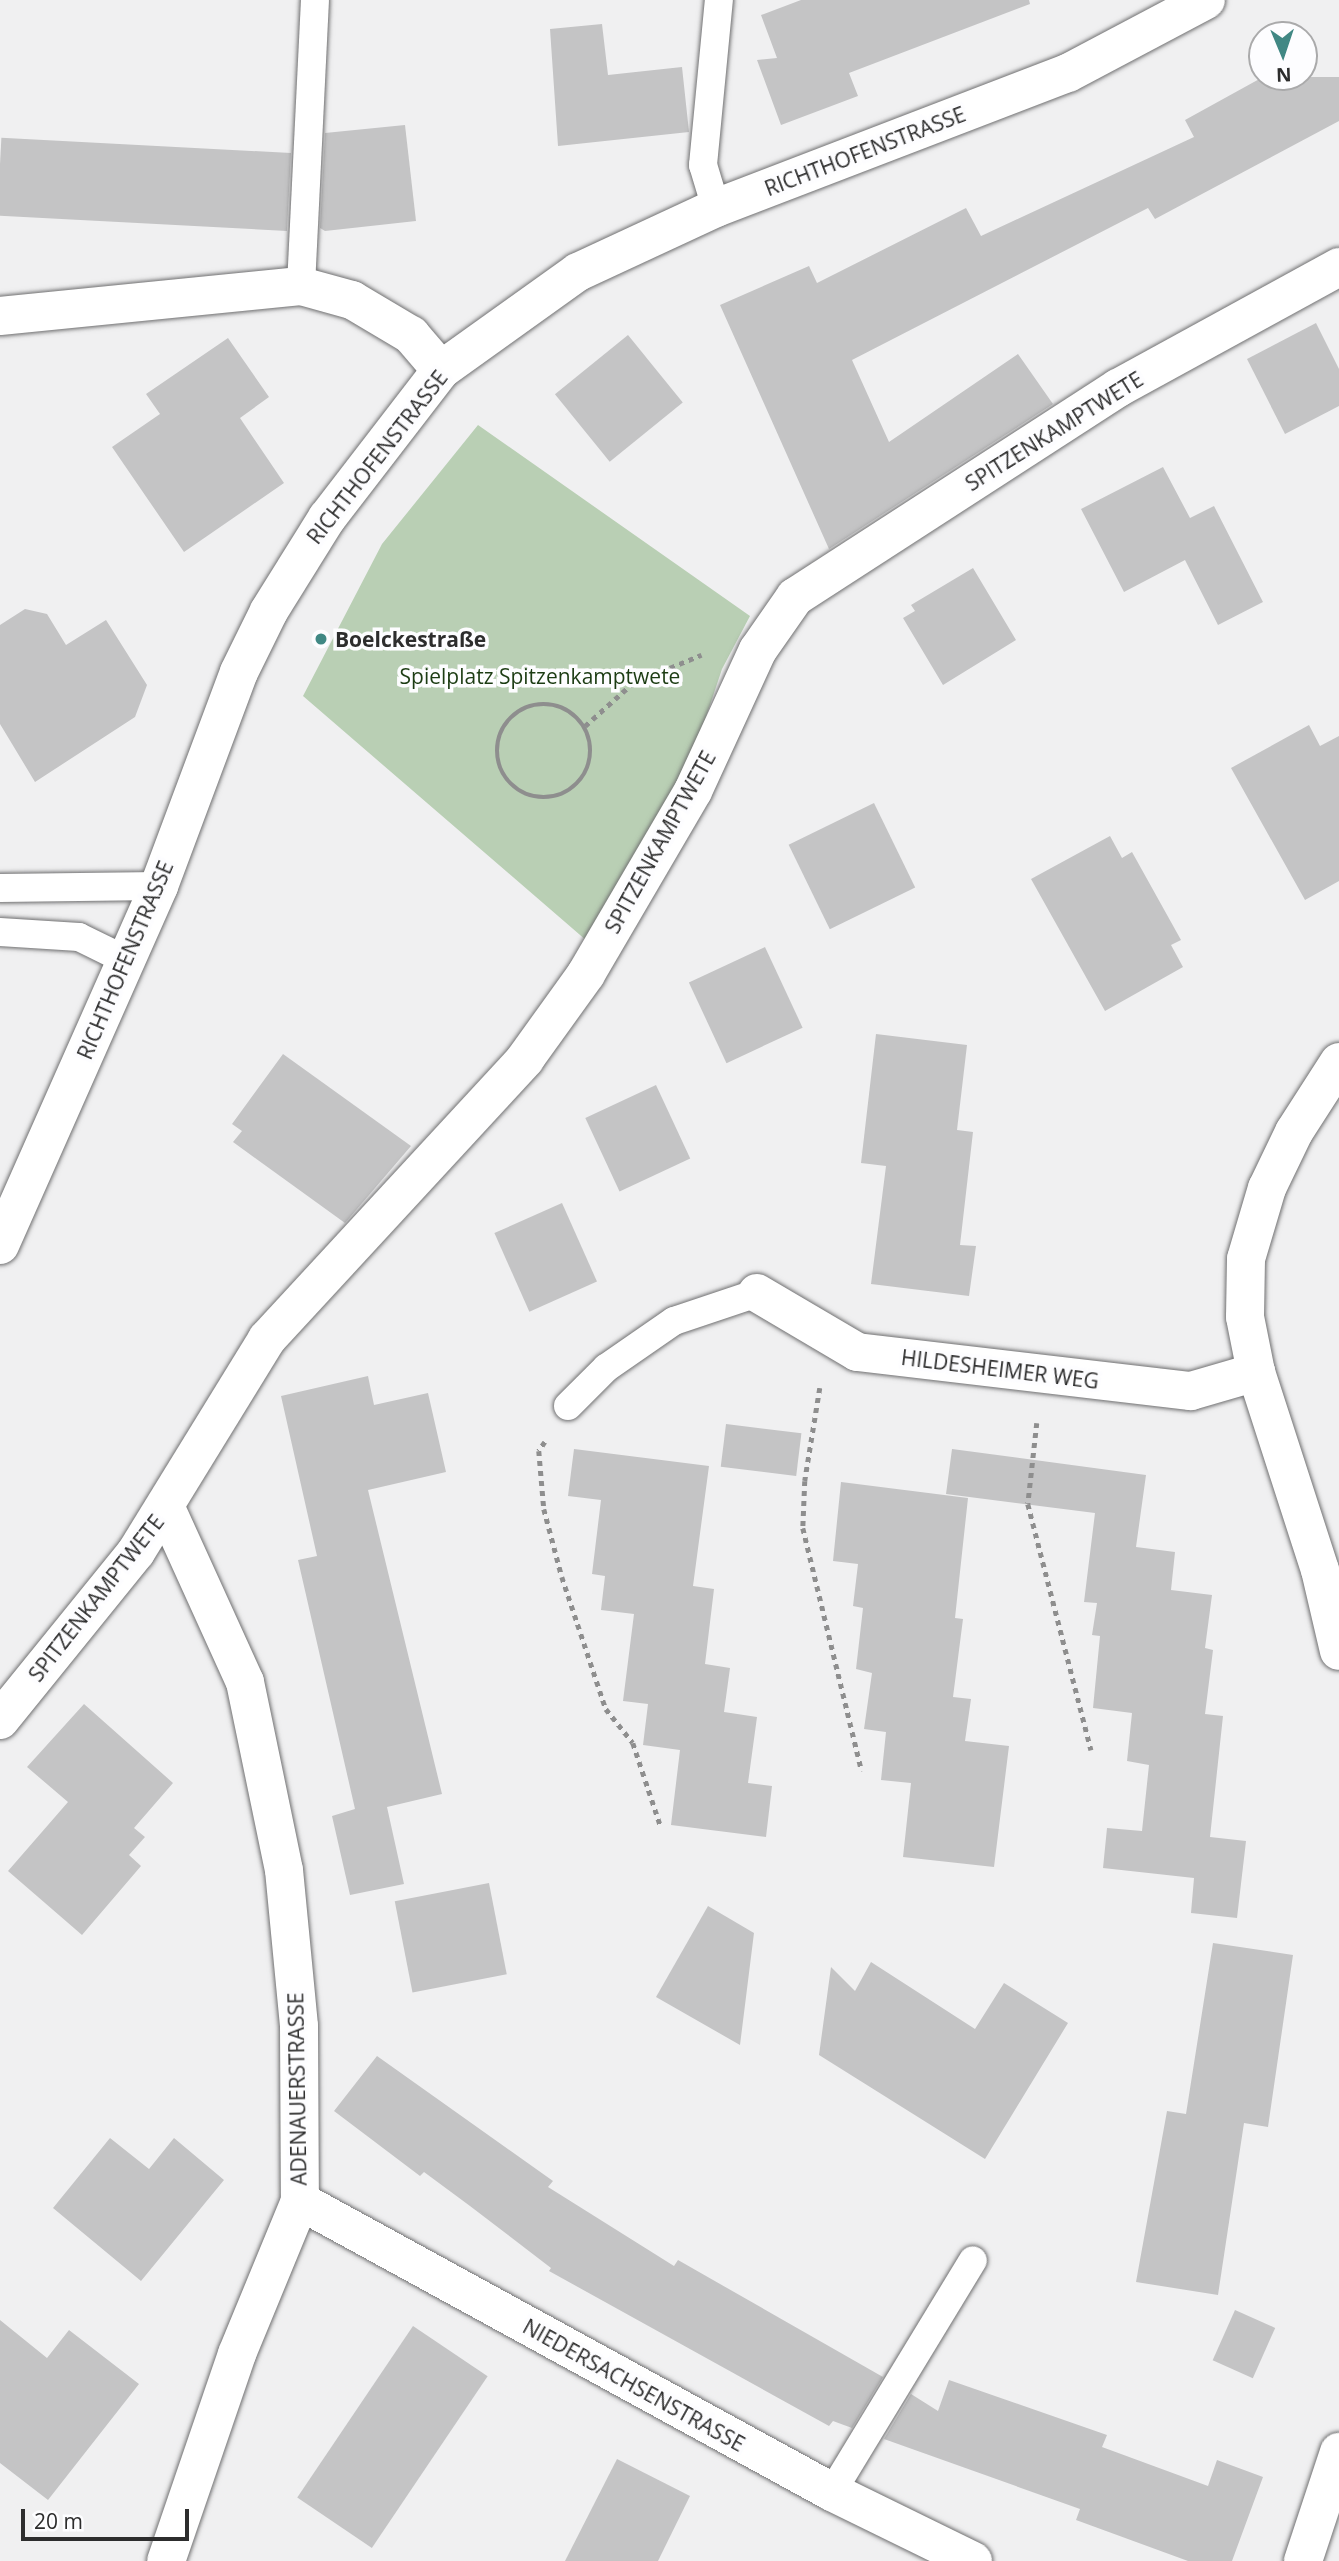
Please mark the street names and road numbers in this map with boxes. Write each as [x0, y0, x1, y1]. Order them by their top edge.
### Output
street label: RICHTHOFENSTRASSE [761, 101, 969, 201]
street label: RICHTHOFENSTRASSE [301, 365, 453, 549]
street label: SPITZENKAMPTWETE [961, 366, 1147, 496]
street label: SPITZENKAMPTWETE [599, 746, 721, 938]
street label: RICHTHOFENSTRASSE [72, 857, 178, 1063]
street label: HILDESHEIMER WEG [900, 1344, 1100, 1394]
street label: SPITZENKAMPTWETE [23, 1510, 169, 1686]
street label: ADENAUERSTRASSE [283, 1992, 311, 2186]
street label: NIEDERSACHSENSTRASSE [519, 2313, 749, 2457]

